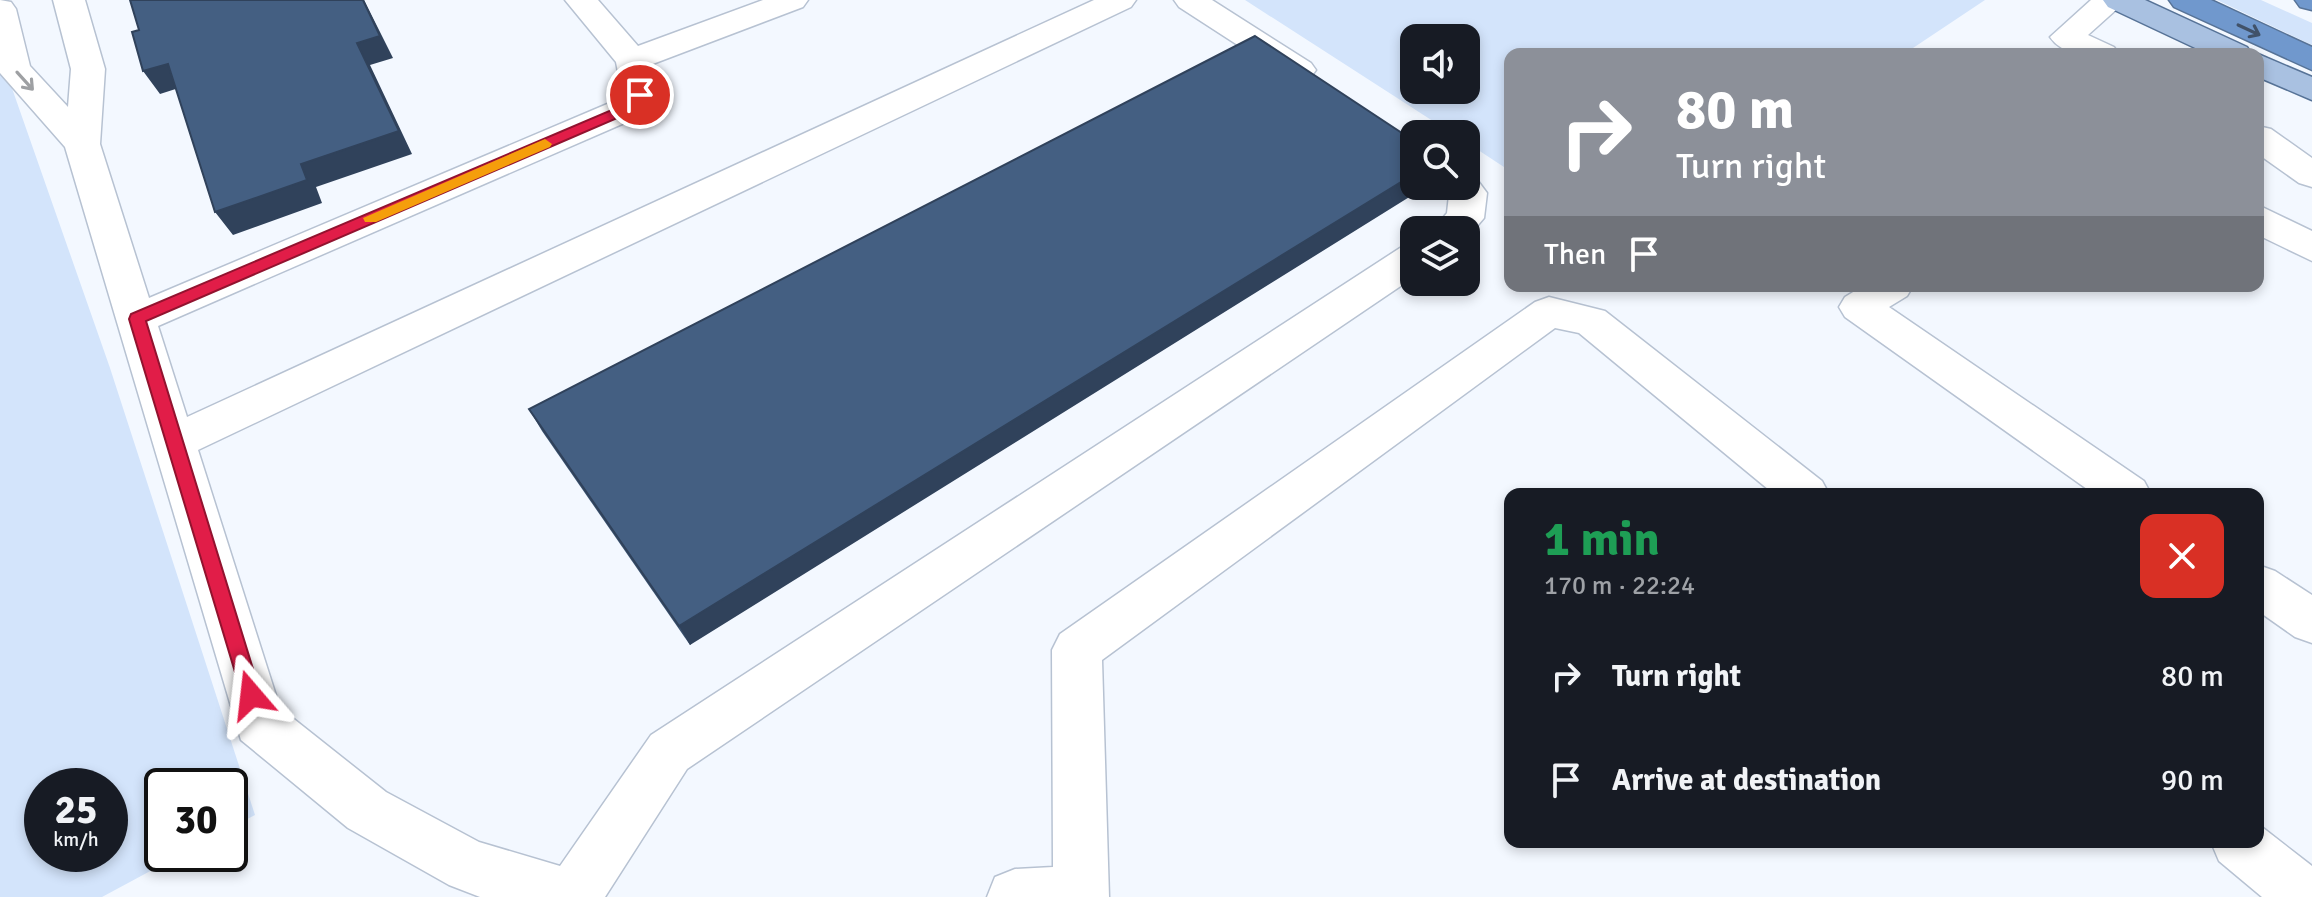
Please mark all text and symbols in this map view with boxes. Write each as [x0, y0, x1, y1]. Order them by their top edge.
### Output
one-way arrow [2236, 23, 2260, 38]
map controls [1400, 24, 1480, 296]
button: sound [1400, 24, 1480, 104]
pin [606, 61, 674, 129]
one-way arrow [15, 71, 34, 91]
icon: arrive [618, 73, 662, 117]
text: 80 m [1676, 75, 1794, 144]
icon: right [1544, 80, 1648, 184]
button: search [1400, 120, 1480, 200]
text: Turn right [1676, 144, 1826, 189]
button: layers [1400, 216, 1480, 296]
icon: arrive [1622, 232, 1666, 276]
text: Then [1544, 236, 1606, 273]
text: 1 min [1544, 510, 1660, 569]
button: close [2140, 514, 2224, 598]
text: 170 m · 22:24 [1544, 570, 1695, 602]
position arrow [209, 653, 293, 737]
icon: right [1544, 654, 1588, 698]
text: Turn right [1612, 658, 1741, 695]
text: 80 m [2161, 658, 2224, 695]
icon: arrive [1544, 758, 1588, 802]
text: Arrive at destination [1612, 762, 1881, 799]
text: 90 m [2161, 762, 2224, 799]
speed limit sign: 30 [144, 768, 248, 872]
text: 25 [54, 785, 98, 835]
text: km/h [53, 827, 99, 852]

